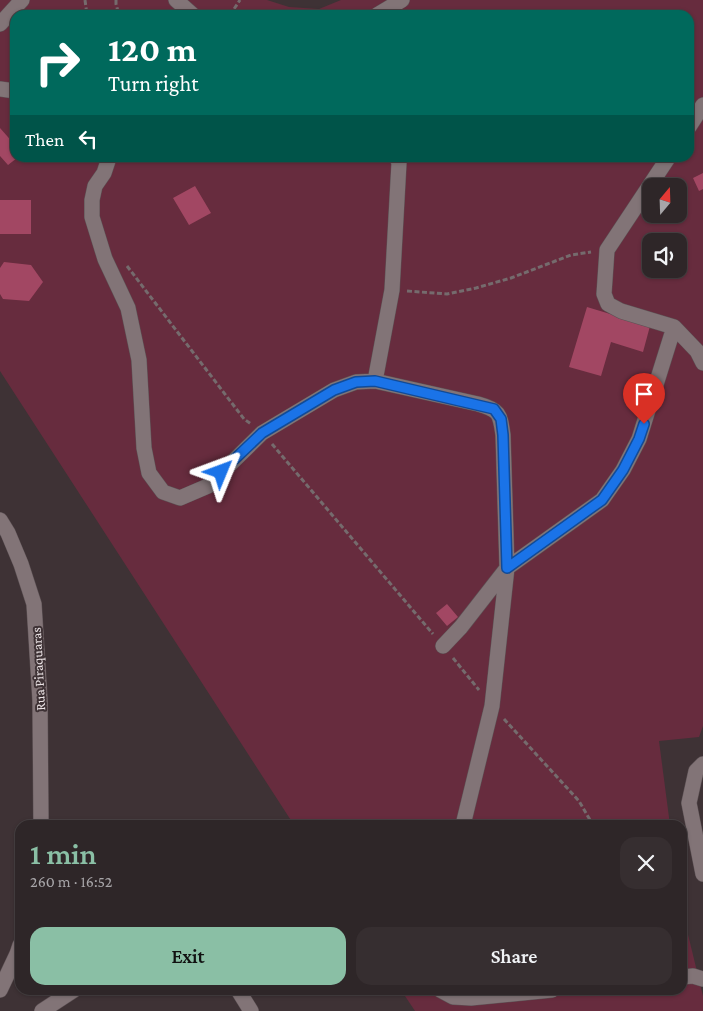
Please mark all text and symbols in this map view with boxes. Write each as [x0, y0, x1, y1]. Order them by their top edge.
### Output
icon: right [25, 30, 90, 95]
text: 120 m [108, 30, 197, 69]
text: Turn right [108, 71, 199, 96]
icon: left [74, 125, 102, 153]
text: Then [25, 129, 64, 150]
north arrow [642, 178, 688, 222]
map controls [642, 178, 687, 278]
button: sound [642, 233, 687, 278]
pin [623, 373, 665, 424]
icon: arrive [630, 380, 658, 408]
position arrow [194, 445, 246, 497]
street label: Rua Piraquaras [28, 627, 48, 711]
text: 1 min [30, 837, 97, 870]
button: close [620, 837, 672, 889]
text: 260 m · 16:52 [30, 873, 112, 890]
button: Exit [30, 927, 346, 985]
button: Share [356, 927, 672, 985]

